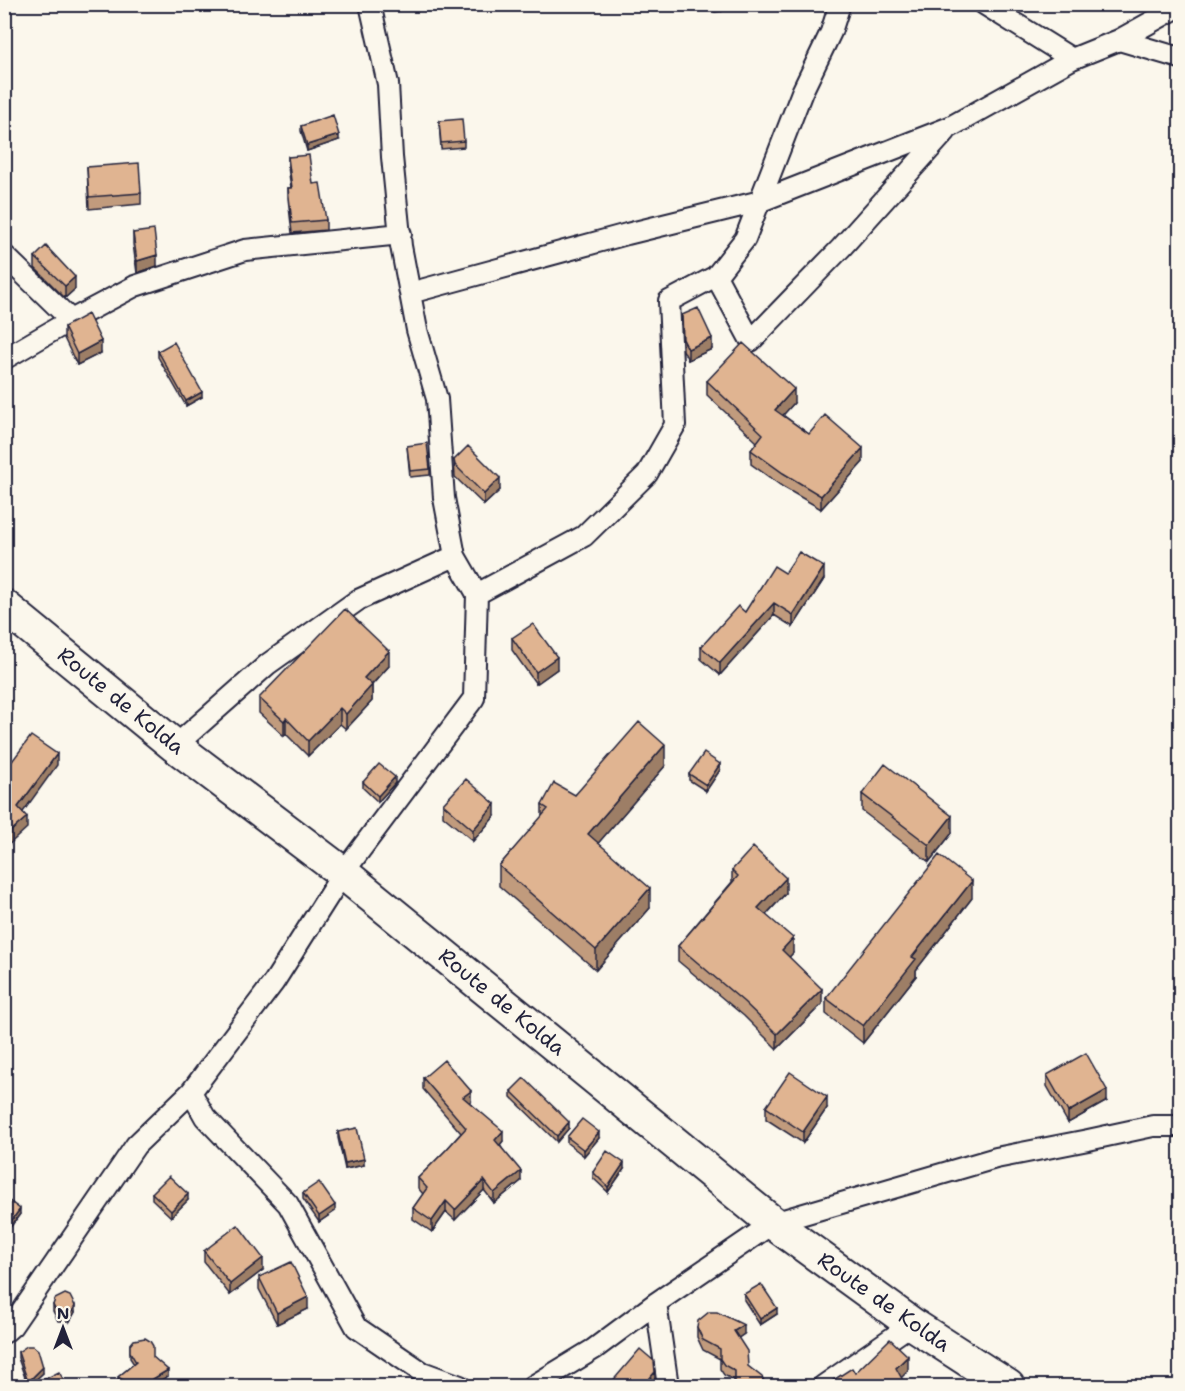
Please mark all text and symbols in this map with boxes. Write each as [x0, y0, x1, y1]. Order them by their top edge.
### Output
street label: Route de Kolda [52, 641, 190, 761]
street label: Route de Kolda [433, 942, 571, 1062]
street label: Route de Kolda [812, 1246, 956, 1358]
north arrow [33, 1298, 93, 1358]
text: N [57, 1303, 69, 1324]

